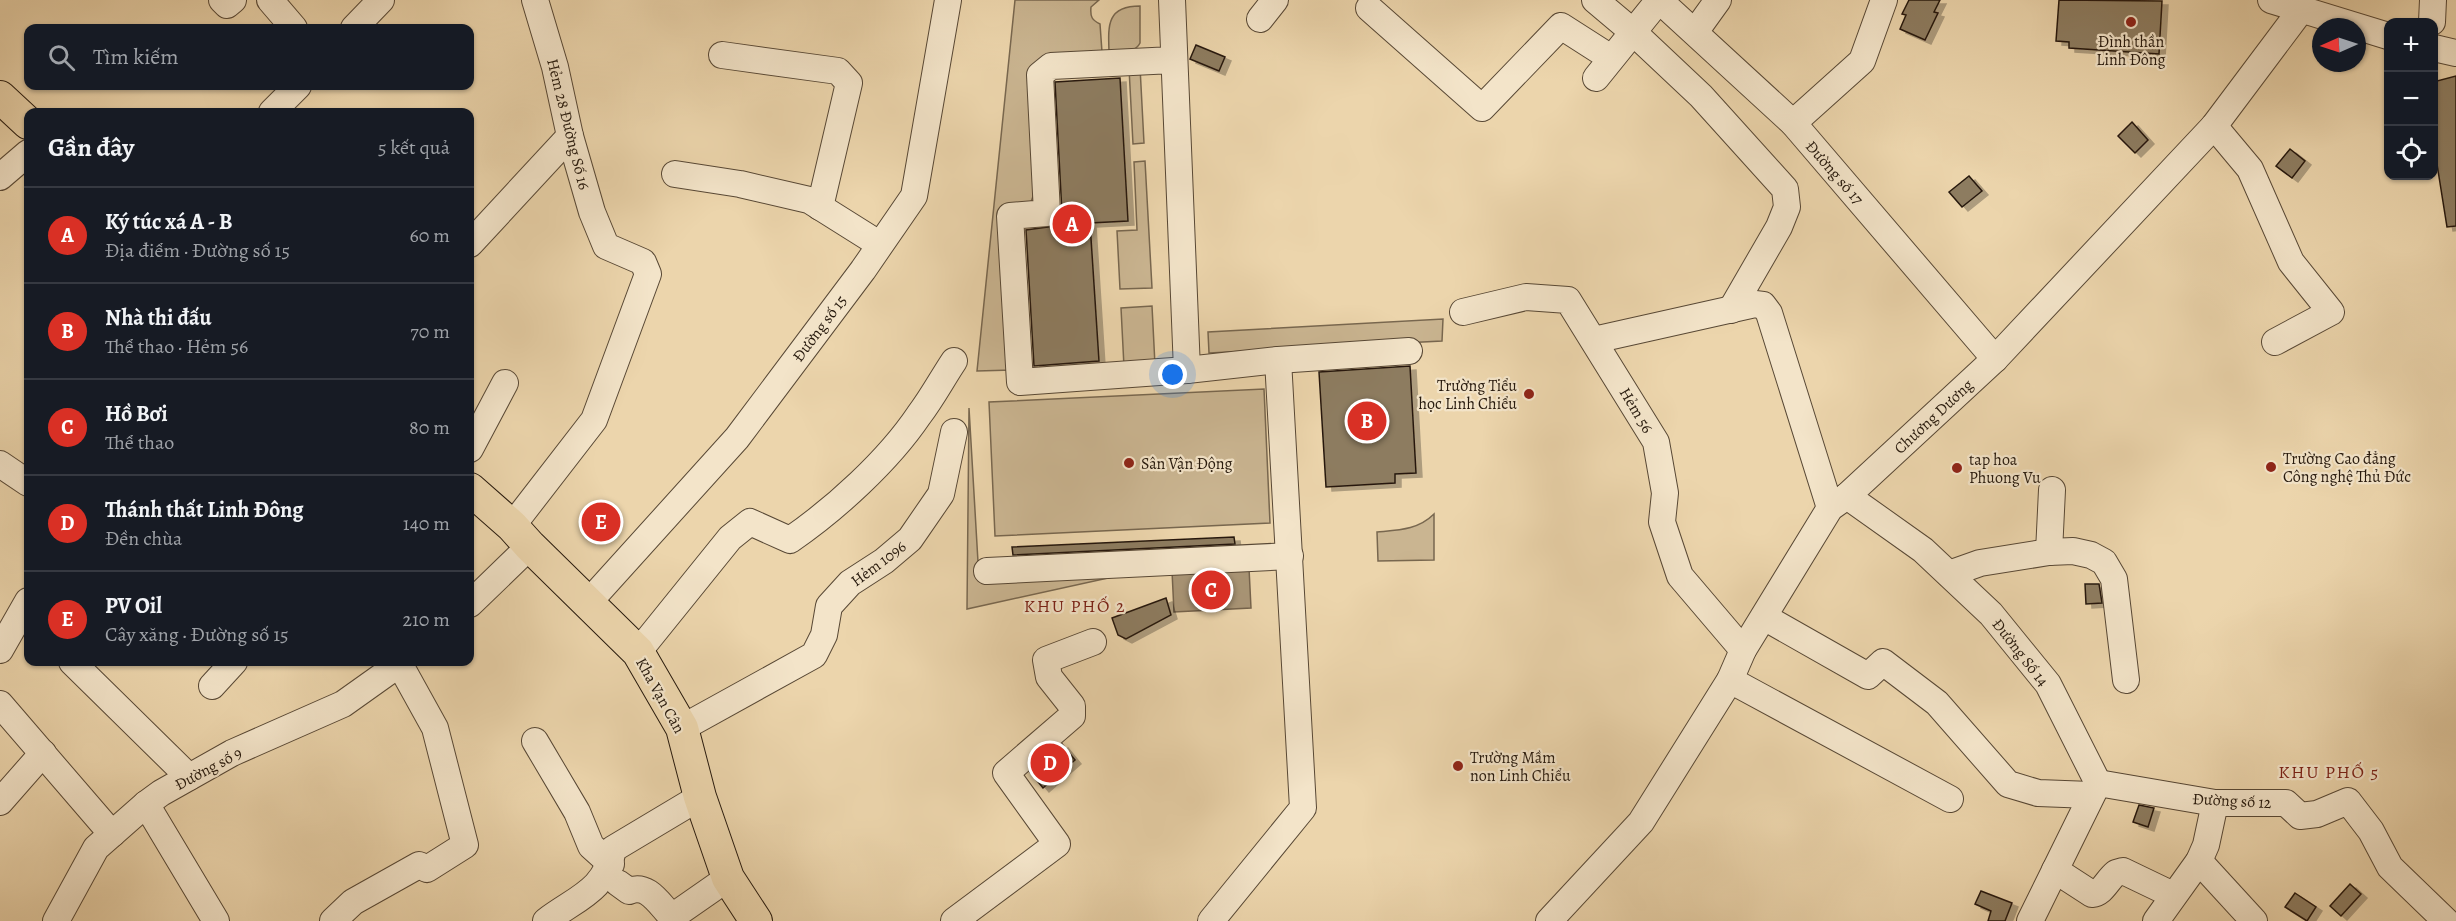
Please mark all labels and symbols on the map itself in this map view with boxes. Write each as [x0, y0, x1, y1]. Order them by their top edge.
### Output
marker: Đình thần Linh Đông [2124, 15, 2138, 29]
north arrow [2312, 18, 2366, 72]
place label: Đình thần Linh Đông [2096, 31, 2166, 71]
street label: Hẻm 28 Đường Số 16 [541, 56, 595, 192]
street label: Đường số 17 [1800, 136, 1868, 210]
pin: A [1052, 202, 1092, 246]
street label: Đường số 15 [787, 291, 852, 367]
your location [1158, 360, 1187, 389]
street label: Chương Dương [1889, 374, 1978, 459]
place label: Trường Tiểu học Linh Chiểu [1419, 375, 1517, 415]
street label: Hẻm 56 [1614, 384, 1658, 437]
marker: Trường Tiểu học Linh Chiểu [1522, 387, 1536, 401]
pin: B [1348, 398, 1386, 444]
place label: Trường Cao đẳng Công nghệ Thủ Đức [2283, 448, 2411, 488]
place label: tap hoa Phuong Vu [1969, 449, 2041, 489]
place label: Sân Vận Động [1141, 453, 1233, 475]
marker: Sân Vận Động [1122, 456, 1136, 470]
marker: Trường Cao đẳng Công nghệ Thủ Đức [2264, 460, 2278, 474]
marker: tap hoa Phuong Vu [1950, 461, 1964, 475]
pin: E [582, 500, 620, 544]
street label: Hẻm 1096 [846, 536, 911, 592]
pin: C [1192, 568, 1230, 612]
district label: KHU PHỐ 2 [1024, 594, 1126, 618]
street label: Đường Số 14 [1987, 614, 2054, 691]
street label: Kha Vạn Cân [630, 654, 690, 737]
pin: D [1030, 740, 1070, 786]
street label: Đường số 9 [171, 742, 246, 796]
place label: Trường Mầm non Linh Chiểu [1470, 747, 1571, 787]
marker: Trường Mầm non Linh Chiểu [1451, 759, 1465, 773]
district label: KHU PHỐ 5 [2278, 760, 2380, 784]
street label: Đường số 12 [2192, 788, 2272, 814]

